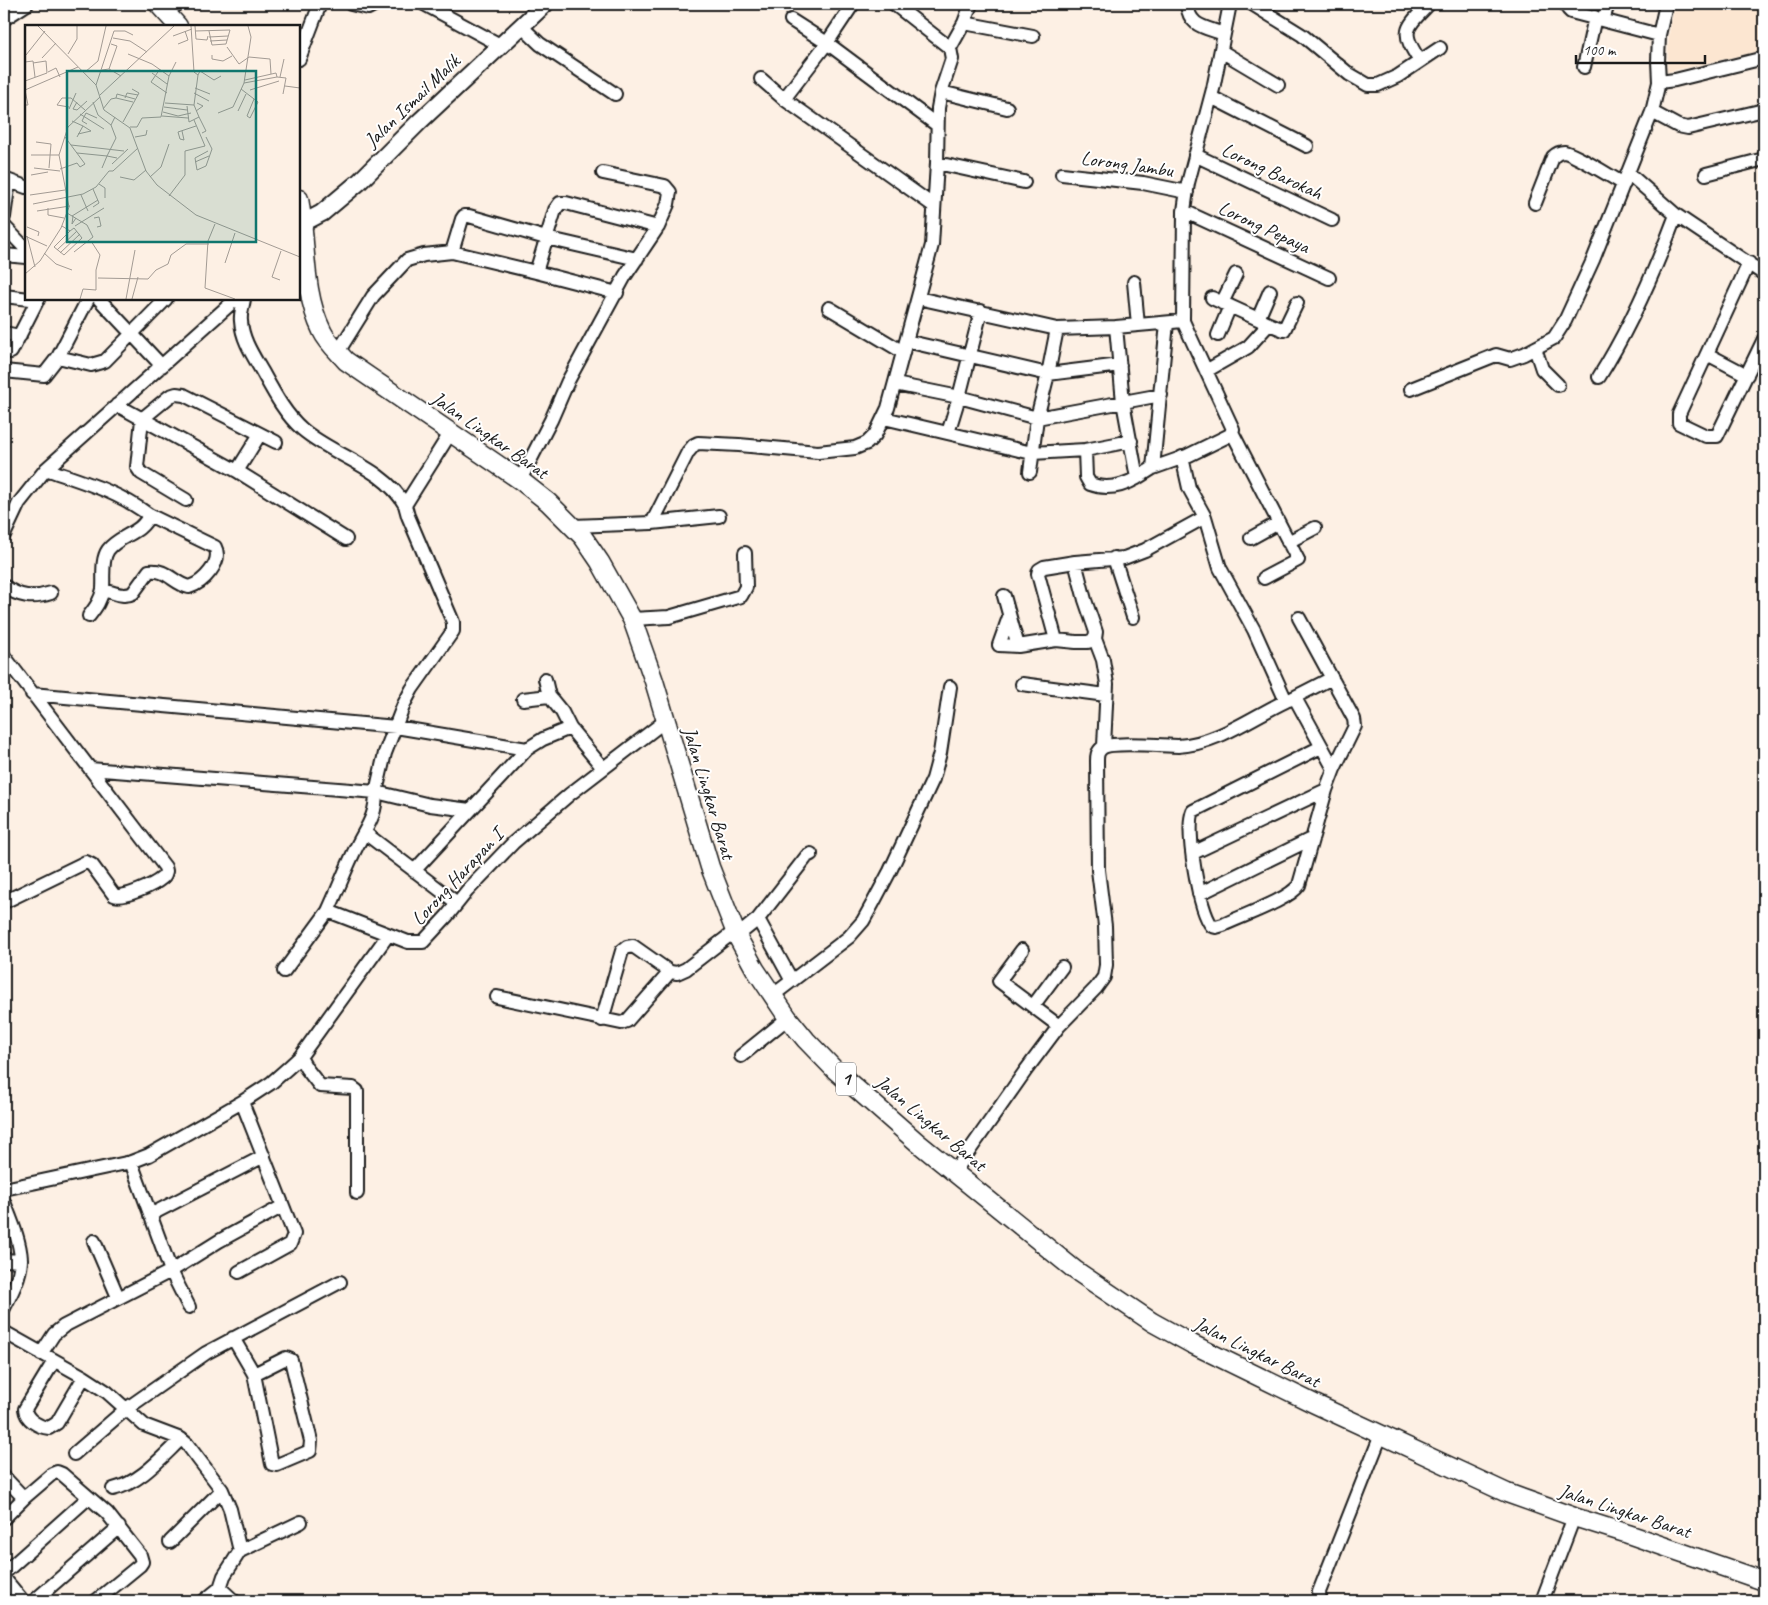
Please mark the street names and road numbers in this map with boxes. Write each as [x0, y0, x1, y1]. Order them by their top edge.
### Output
street label: Jalan Ismail Malik [358, 48, 466, 153]
street label: Lorong Barokah [1218, 137, 1327, 206]
street label: Lorong Jambu [1080, 145, 1176, 183]
street label: Lorong Pepaya [1214, 195, 1315, 260]
street label: Jalan Lingkar Barat [426, 385, 555, 486]
street label: Jalan Lingkar Barat [677, 723, 742, 864]
street label: Lorong Harapan I [406, 820, 512, 931]
road number: 1 [836, 1062, 856, 1096]
street label: Jalan Lingkar Barat [870, 1069, 993, 1178]
street label: Jalan Lingkar Barat [1189, 1310, 1326, 1394]
street label: Jalan Lingkar Barat [1555, 1478, 1696, 1545]

